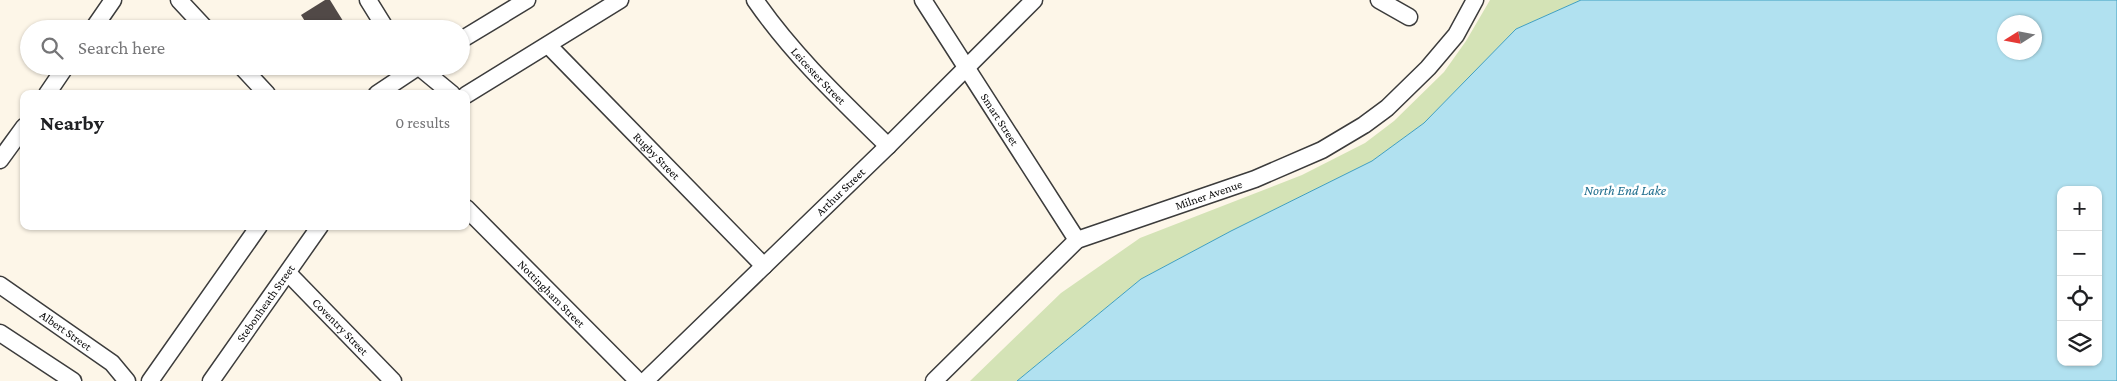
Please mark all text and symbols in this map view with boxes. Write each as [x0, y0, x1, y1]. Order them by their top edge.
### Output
north arrow [1997, 15, 2042, 60]
search box [20, 20, 470, 75]
icon: search [38, 34, 66, 62]
text: Search here [78, 37, 165, 58]
street label: Leicester Street [788, 45, 849, 108]
street label: Smart Street [978, 91, 1022, 149]
text: Nearby [40, 111, 104, 135]
text: 0 results [395, 114, 450, 131]
street label: Rugby Street [630, 130, 684, 183]
street label: Arthur Street [813, 164, 869, 219]
street label: Milner Avenue [1173, 177, 1244, 213]
water label: North End Lake [1584, 182, 1667, 198]
map controls [2057, 186, 2102, 366]
button: + [2057, 186, 2102, 231]
button: − [2057, 231, 2102, 276]
street label: Nottingham Street [515, 257, 588, 331]
street label: Stebonheath Street [234, 261, 298, 345]
button: locate [2057, 276, 2102, 321]
street label: Coventry Street [309, 295, 372, 359]
street label: Albert Street [37, 308, 95, 354]
button: layers [2057, 321, 2102, 366]

